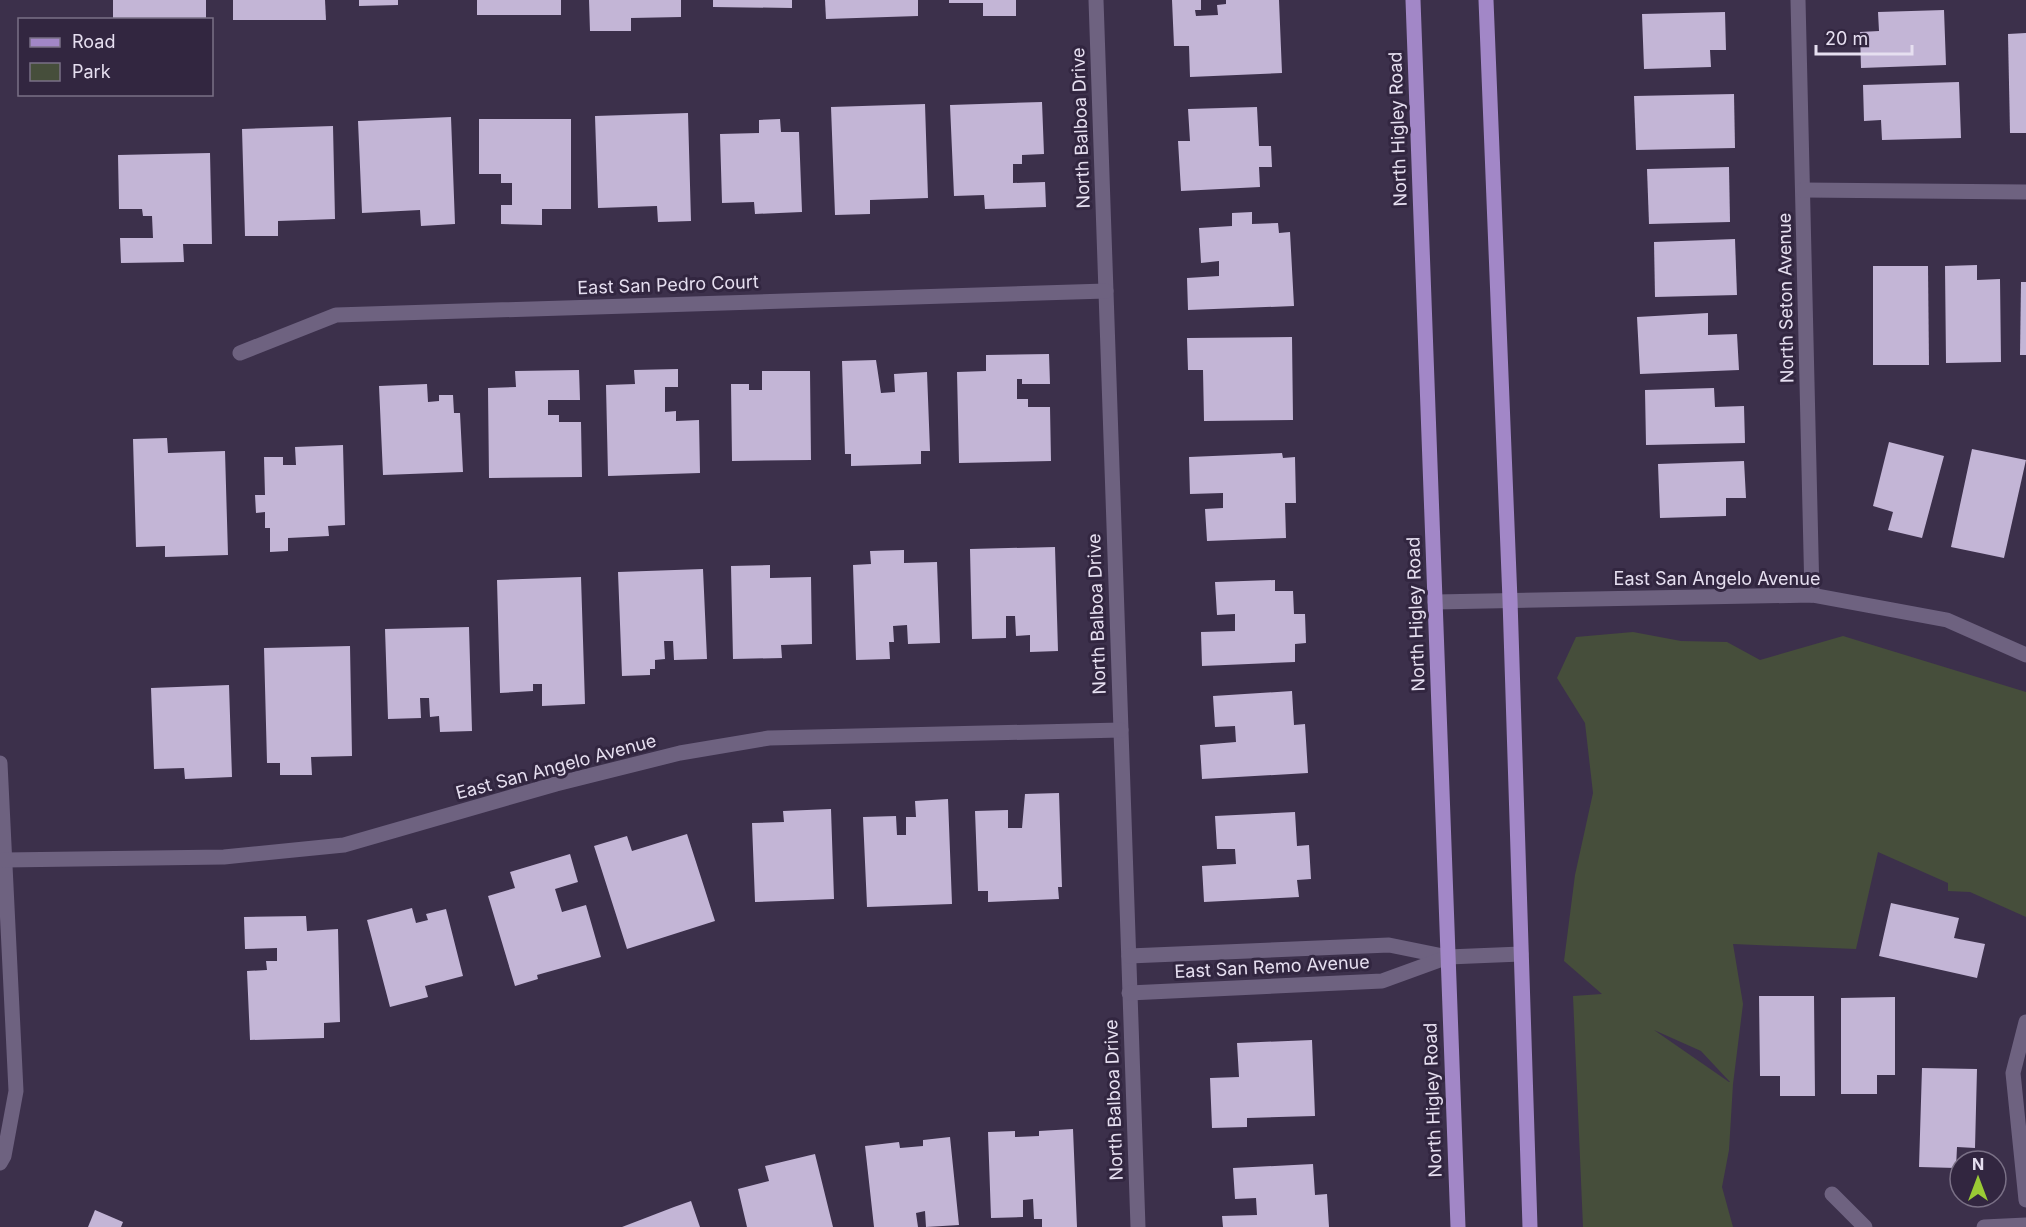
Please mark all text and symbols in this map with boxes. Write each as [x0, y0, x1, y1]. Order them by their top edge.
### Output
legend [18, 18, 213, 96]
scale bar [1816, 18, 1912, 56]
text: 20 m [1825, 28, 1868, 49]
text: Road [72, 31, 115, 52]
street label: North Balboa Drive [1067, 47, 1094, 209]
street label: North Higley Road [1384, 51, 1411, 207]
text: Park [72, 61, 111, 82]
street label: North Seton Avenue [1774, 213, 1797, 383]
street label: East San Pedro Court [577, 271, 759, 298]
street label: North Balboa Drive [1083, 533, 1110, 695]
street label: North Higley Road [1402, 536, 1429, 692]
street label: East San Angelo Avenue [1614, 568, 1820, 589]
street label: East San Angelo Avenue [453, 730, 658, 803]
street label: East San Remo Avenue [1174, 951, 1370, 982]
street label: North Balboa Drive [1100, 1019, 1127, 1181]
street label: North Higley Road [1419, 1022, 1446, 1178]
north arrow [1948, 1149, 2008, 1209]
text: N [1972, 1154, 1984, 1174]

